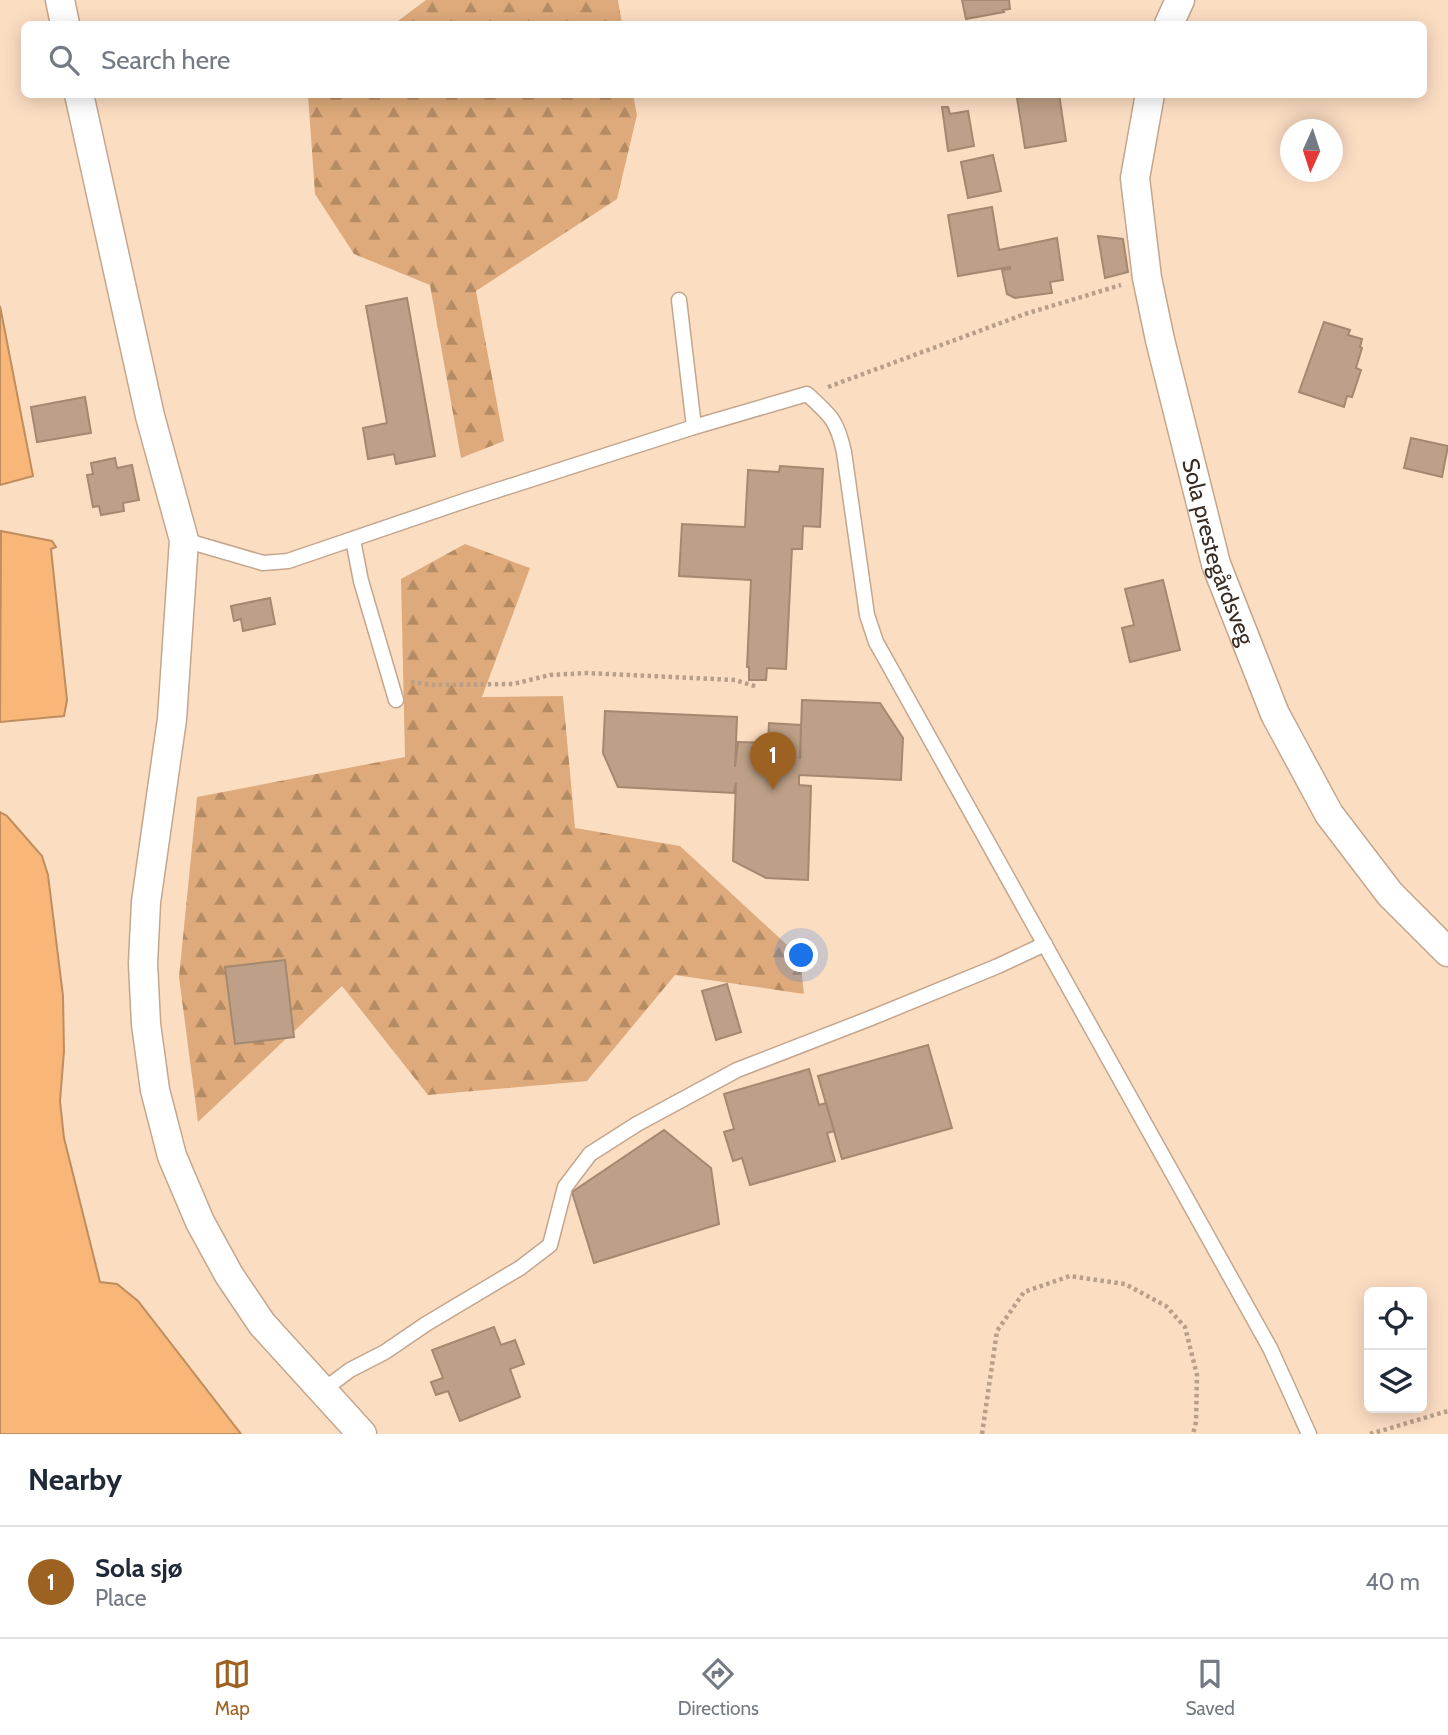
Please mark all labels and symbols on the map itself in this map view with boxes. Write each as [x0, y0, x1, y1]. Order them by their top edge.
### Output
north arrow [1280, 119, 1343, 182]
street label: Sola prestegårdsveg [1176, 455, 1261, 650]
pin: 1 [750, 732, 796, 790]
your location [784, 938, 818, 972]

